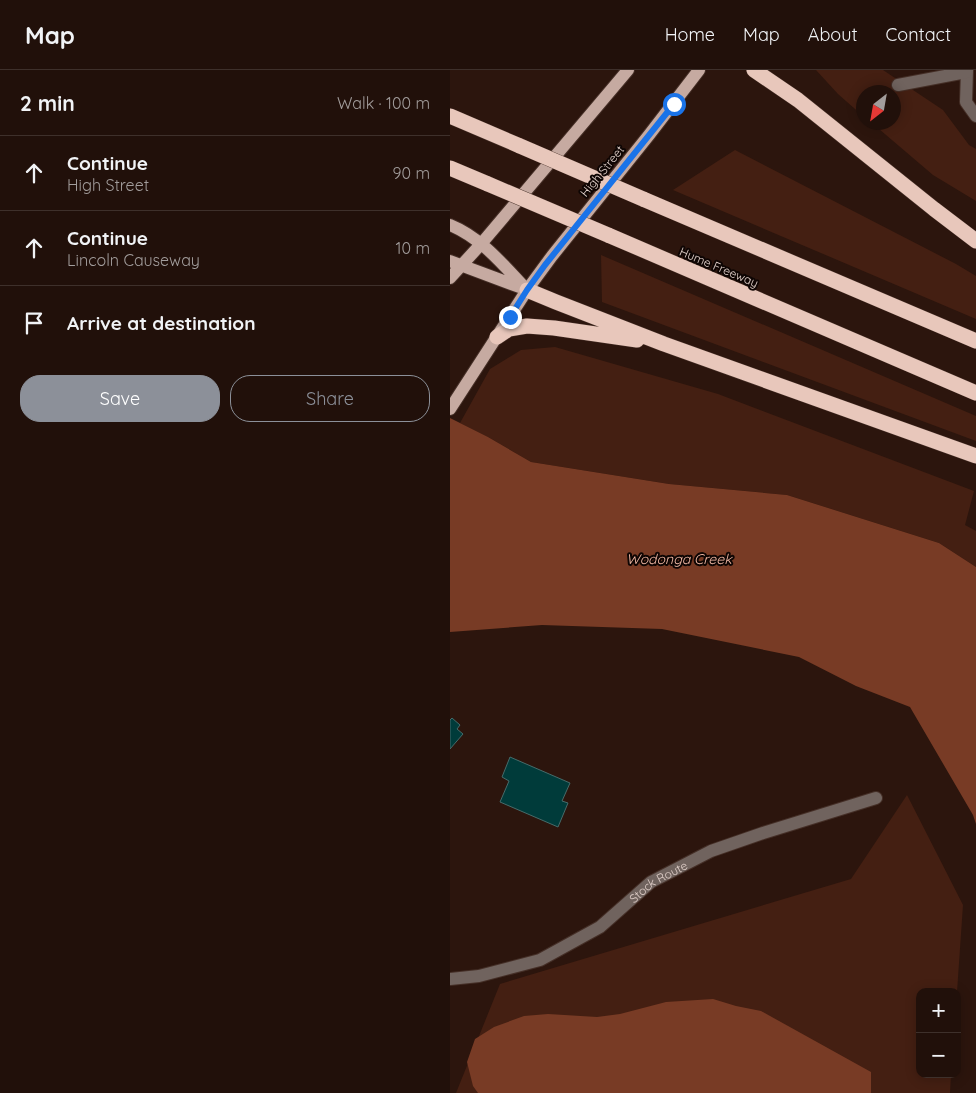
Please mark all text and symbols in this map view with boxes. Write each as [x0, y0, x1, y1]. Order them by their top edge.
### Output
text: Map [25, 20, 75, 50]
text: Home [665, 23, 715, 46]
text: Map [743, 23, 780, 46]
text: About [808, 23, 858, 46]
text: Contact [886, 23, 951, 46]
north arrow [856, 85, 901, 130]
text: 2 min [20, 90, 75, 116]
text: Walk · 100 m [337, 93, 430, 113]
route start [663, 93, 686, 116]
street label: High Street [577, 142, 627, 200]
text: Continue [67, 151, 148, 175]
icon: ahead [20, 159, 48, 187]
text: 90 m [393, 163, 430, 183]
text: High Street [67, 175, 149, 195]
text: Continue [67, 226, 148, 250]
icon: ahead [20, 234, 48, 262]
text: 10 m [396, 238, 430, 258]
street label: Hume Freeway [677, 244, 761, 290]
text: Lincoln Causeway [67, 250, 200, 270]
route end [499, 306, 522, 329]
icon: arrive [20, 309, 48, 337]
text: Arrive at destination [67, 311, 256, 335]
button: Save [20, 375, 220, 422]
button: Share [230, 375, 430, 422]
water label: Wodonga Creek [626, 550, 733, 568]
street label: Stock Route [626, 857, 690, 906]
map controls [916, 988, 961, 1078]
button: + [916, 988, 961, 1033]
button: − [916, 1033, 961, 1078]

